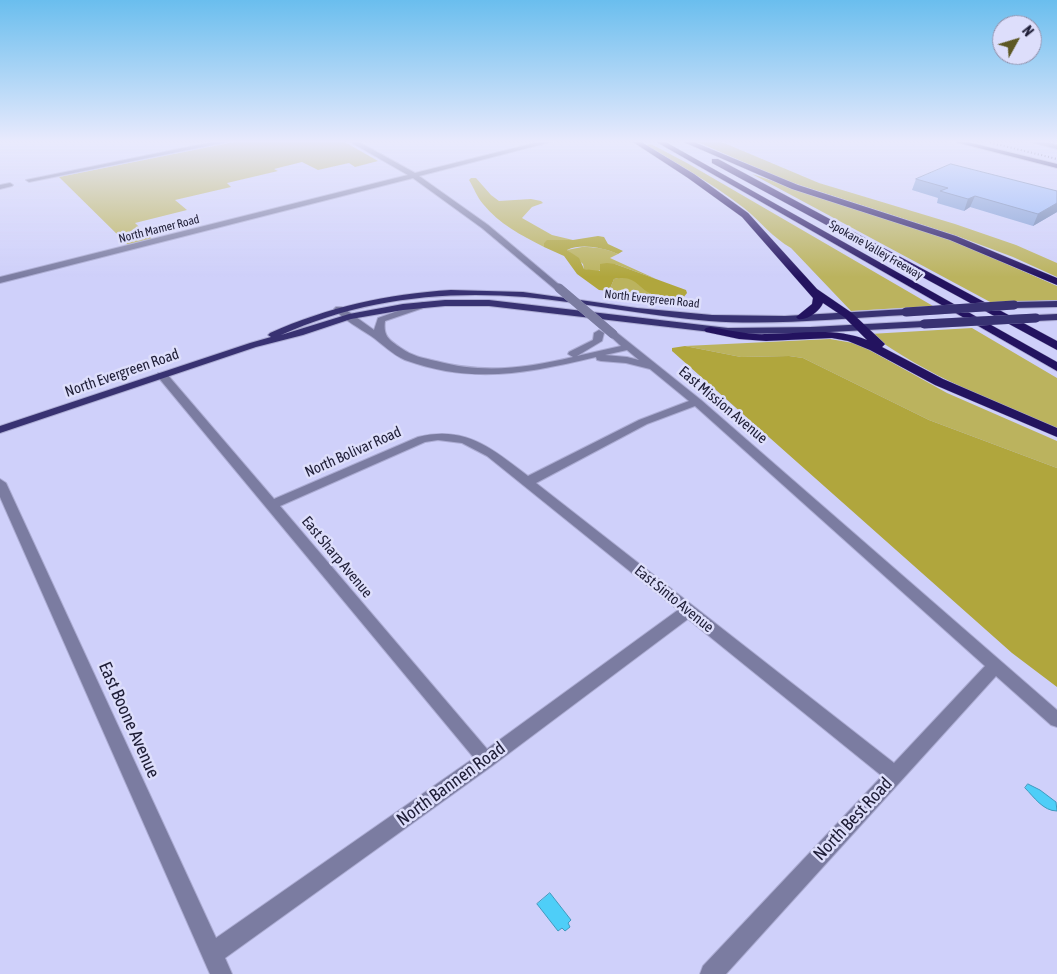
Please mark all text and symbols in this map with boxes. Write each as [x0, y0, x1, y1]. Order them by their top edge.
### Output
north arrow [992, 15, 1042, 65]
text: N [1019, 23, 1037, 39]
street label: North Mamer Road [117, 212, 201, 246]
street label: Spokane Valley Freeway [827, 217, 925, 283]
street label: North Evergreen Road [604, 287, 700, 311]
street label: North Evergreen Road [63, 345, 181, 401]
street label: East Mission Avenue [675, 363, 771, 447]
street label: North Bolivar Road [302, 423, 404, 481]
street label: East Sharp Avenue [298, 513, 376, 601]
street label: East Sinto Avenue [631, 562, 717, 636]
street label: East Boone Avenue [94, 659, 164, 781]
street label: North Bannen Road [393, 737, 509, 831]
street label: North Best Road [809, 773, 897, 865]

